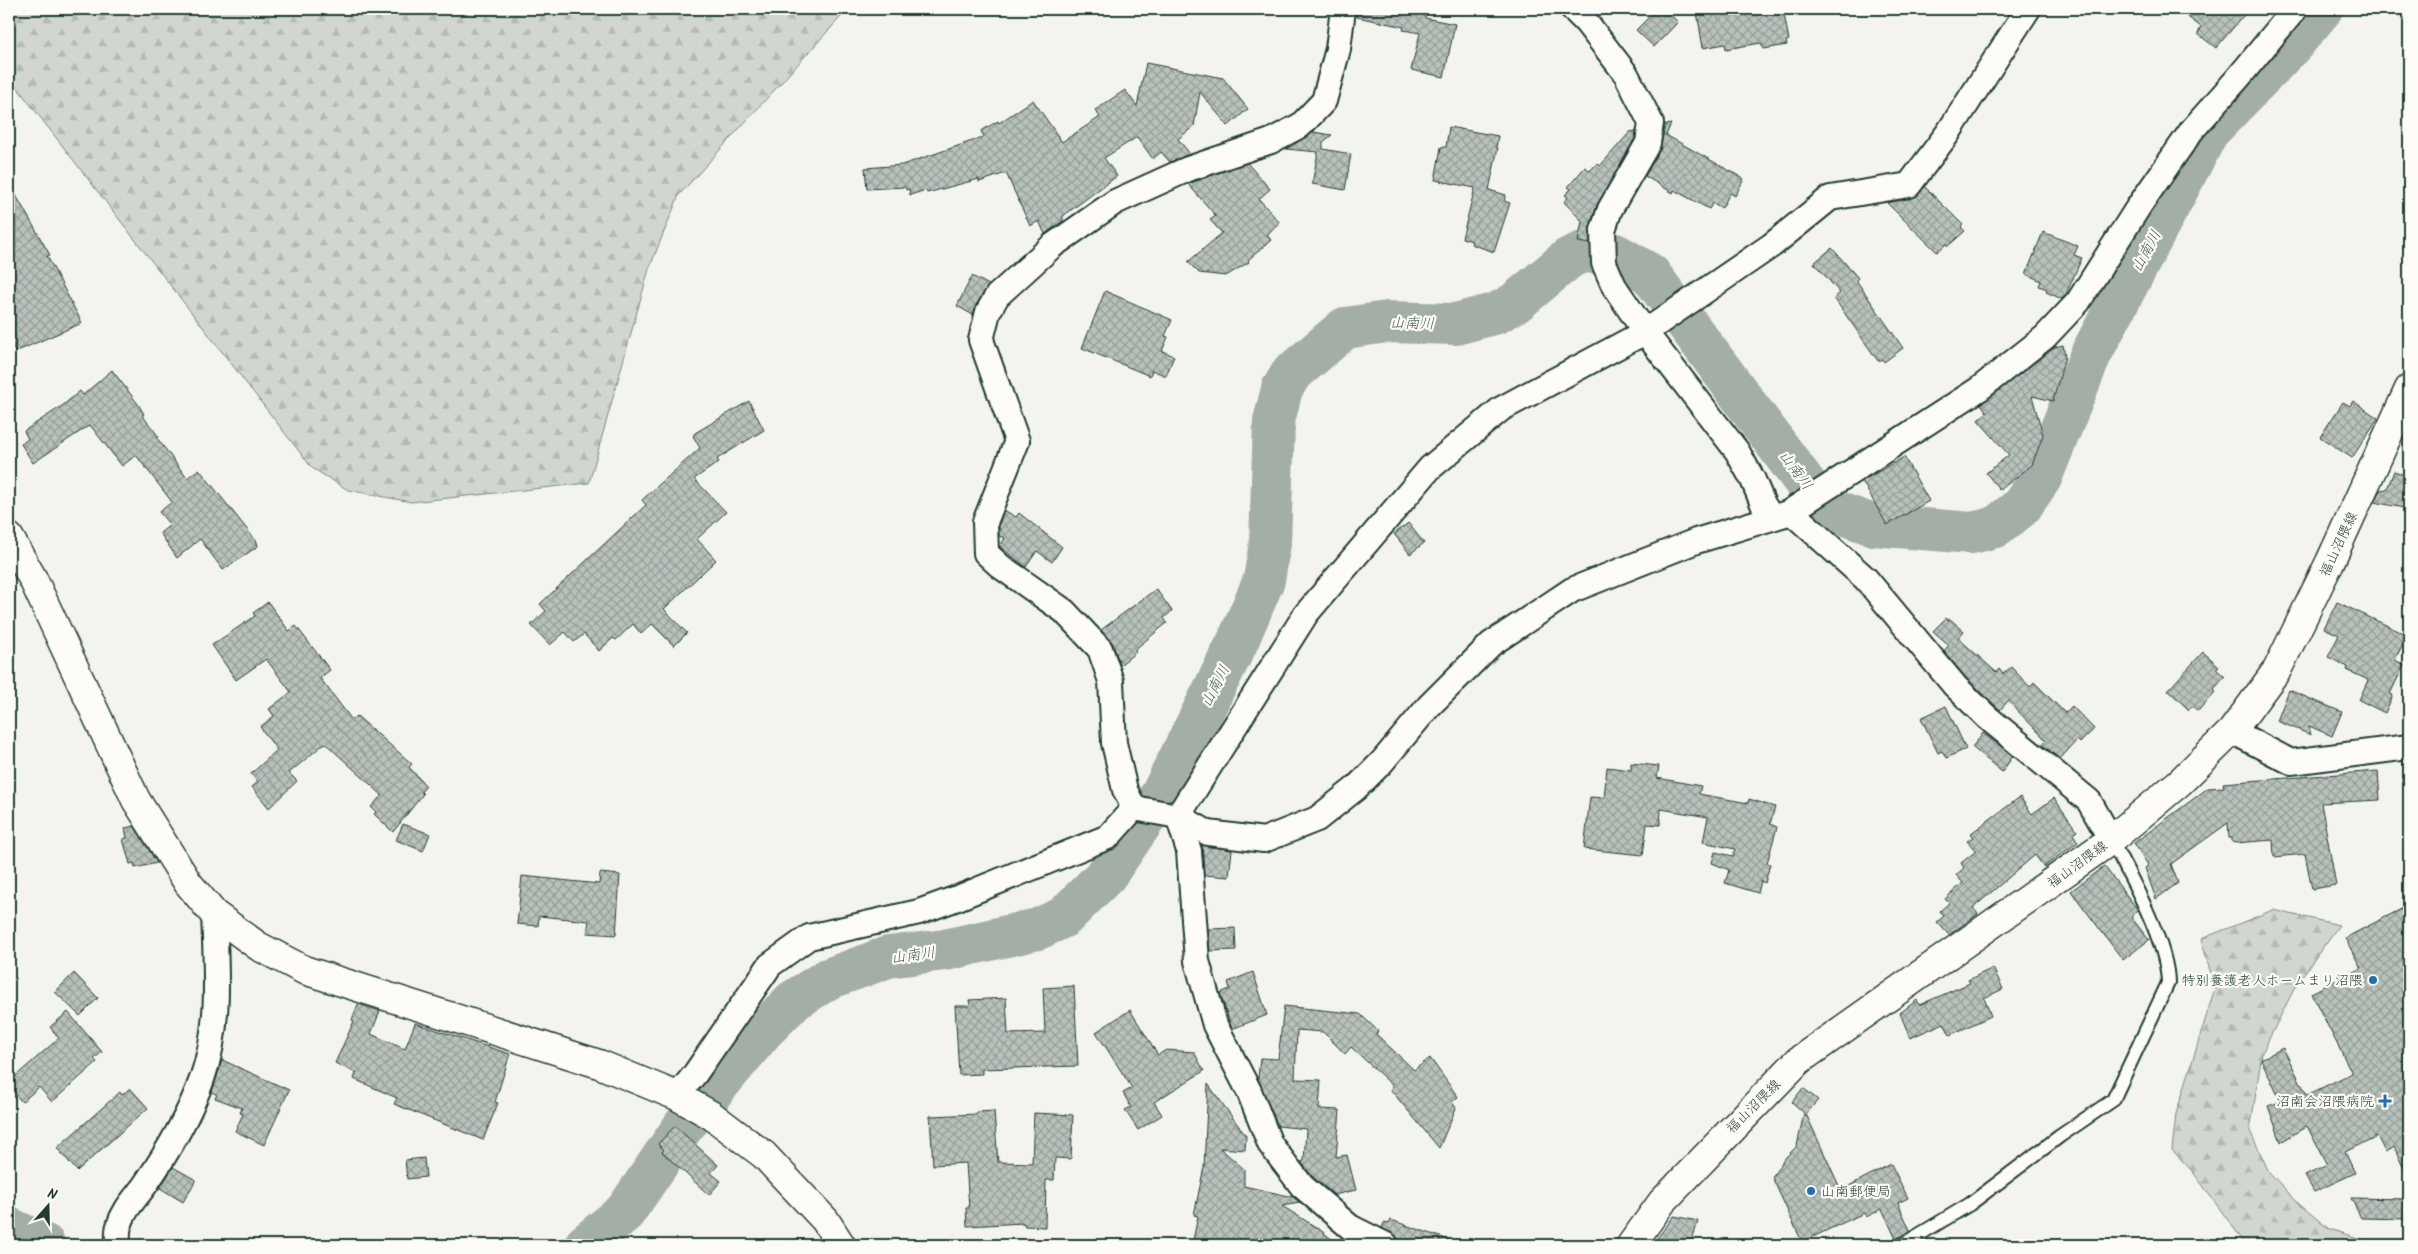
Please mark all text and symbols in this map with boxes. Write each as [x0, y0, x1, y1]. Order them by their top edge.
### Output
water label: 山南川 [2126, 226, 2168, 277]
water label: 山南川 [1389, 312, 1435, 336]
water label: 山南川 [1772, 445, 1818, 496]
street label: 福山沼隈線 [2314, 508, 2364, 581]
water label: 山南川 [1195, 661, 1237, 712]
street label: 福山沼隈線 [2043, 835, 2112, 894]
water label: 山南川 [889, 941, 937, 971]
place label: 特別養護老人ホームまり沼隈 [2182, 970, 2363, 992]
marker: 特別養護老人ホームまり沼隈 [2367, 974, 2379, 986]
street label: 福山沼隈線 [1721, 1074, 1786, 1139]
place label: 沼南会沼隈病院 [2276, 1091, 2374, 1113]
marker: 沼南会沼隈病院 [2378, 1094, 2392, 1108]
place label: 山南郵便局 [1821, 1181, 1891, 1203]
north arrow [22, 1182, 72, 1232]
text: N [44, 1183, 60, 1207]
marker: 山南郵便局 [1805, 1185, 1817, 1197]

